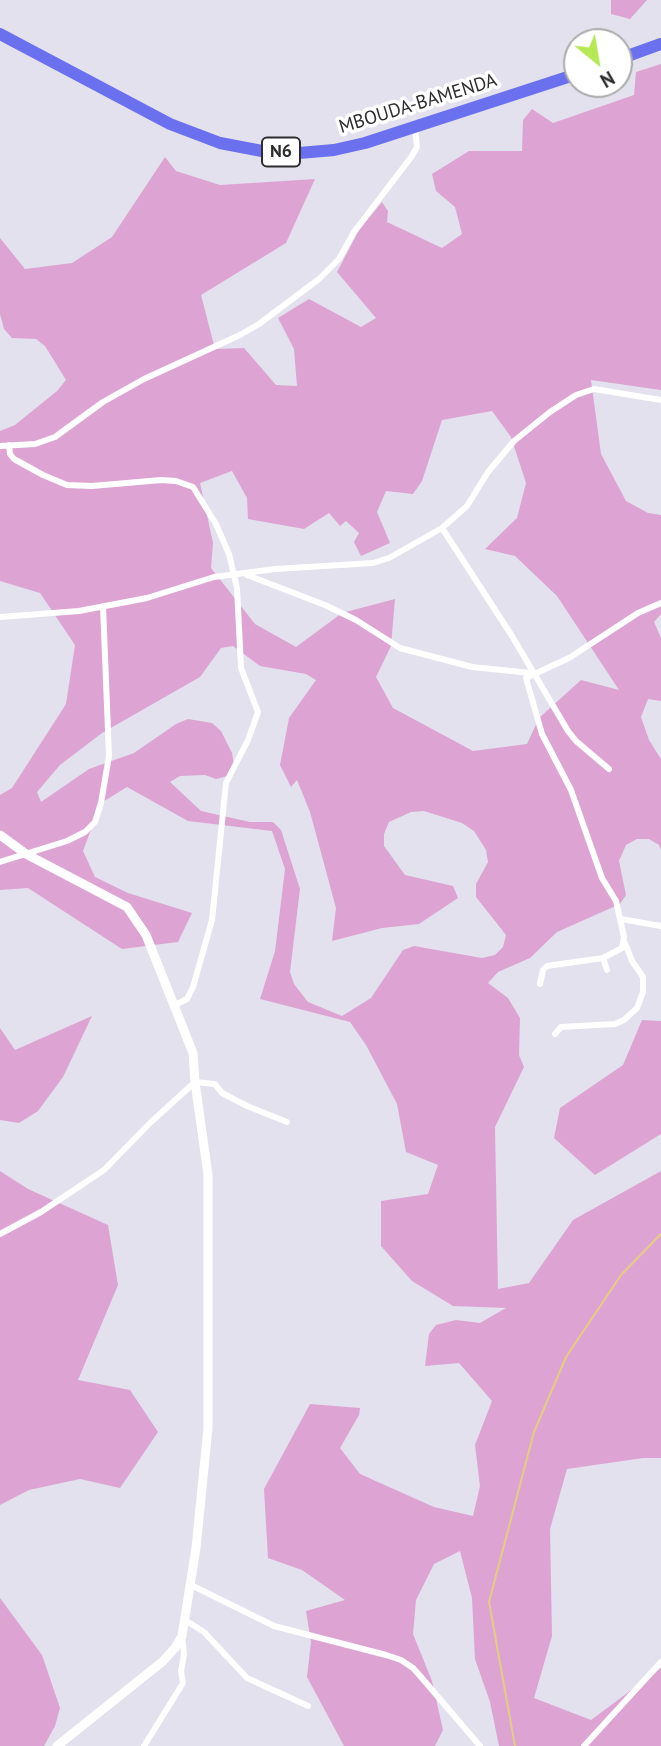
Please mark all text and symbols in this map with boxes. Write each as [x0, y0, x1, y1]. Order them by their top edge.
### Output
north arrow [563, 28, 633, 98]
text: N [596, 66, 619, 93]
street label: MBOUDA-BAMENDA [336, 69, 500, 139]
road number: N6 [262, 138, 300, 167]

